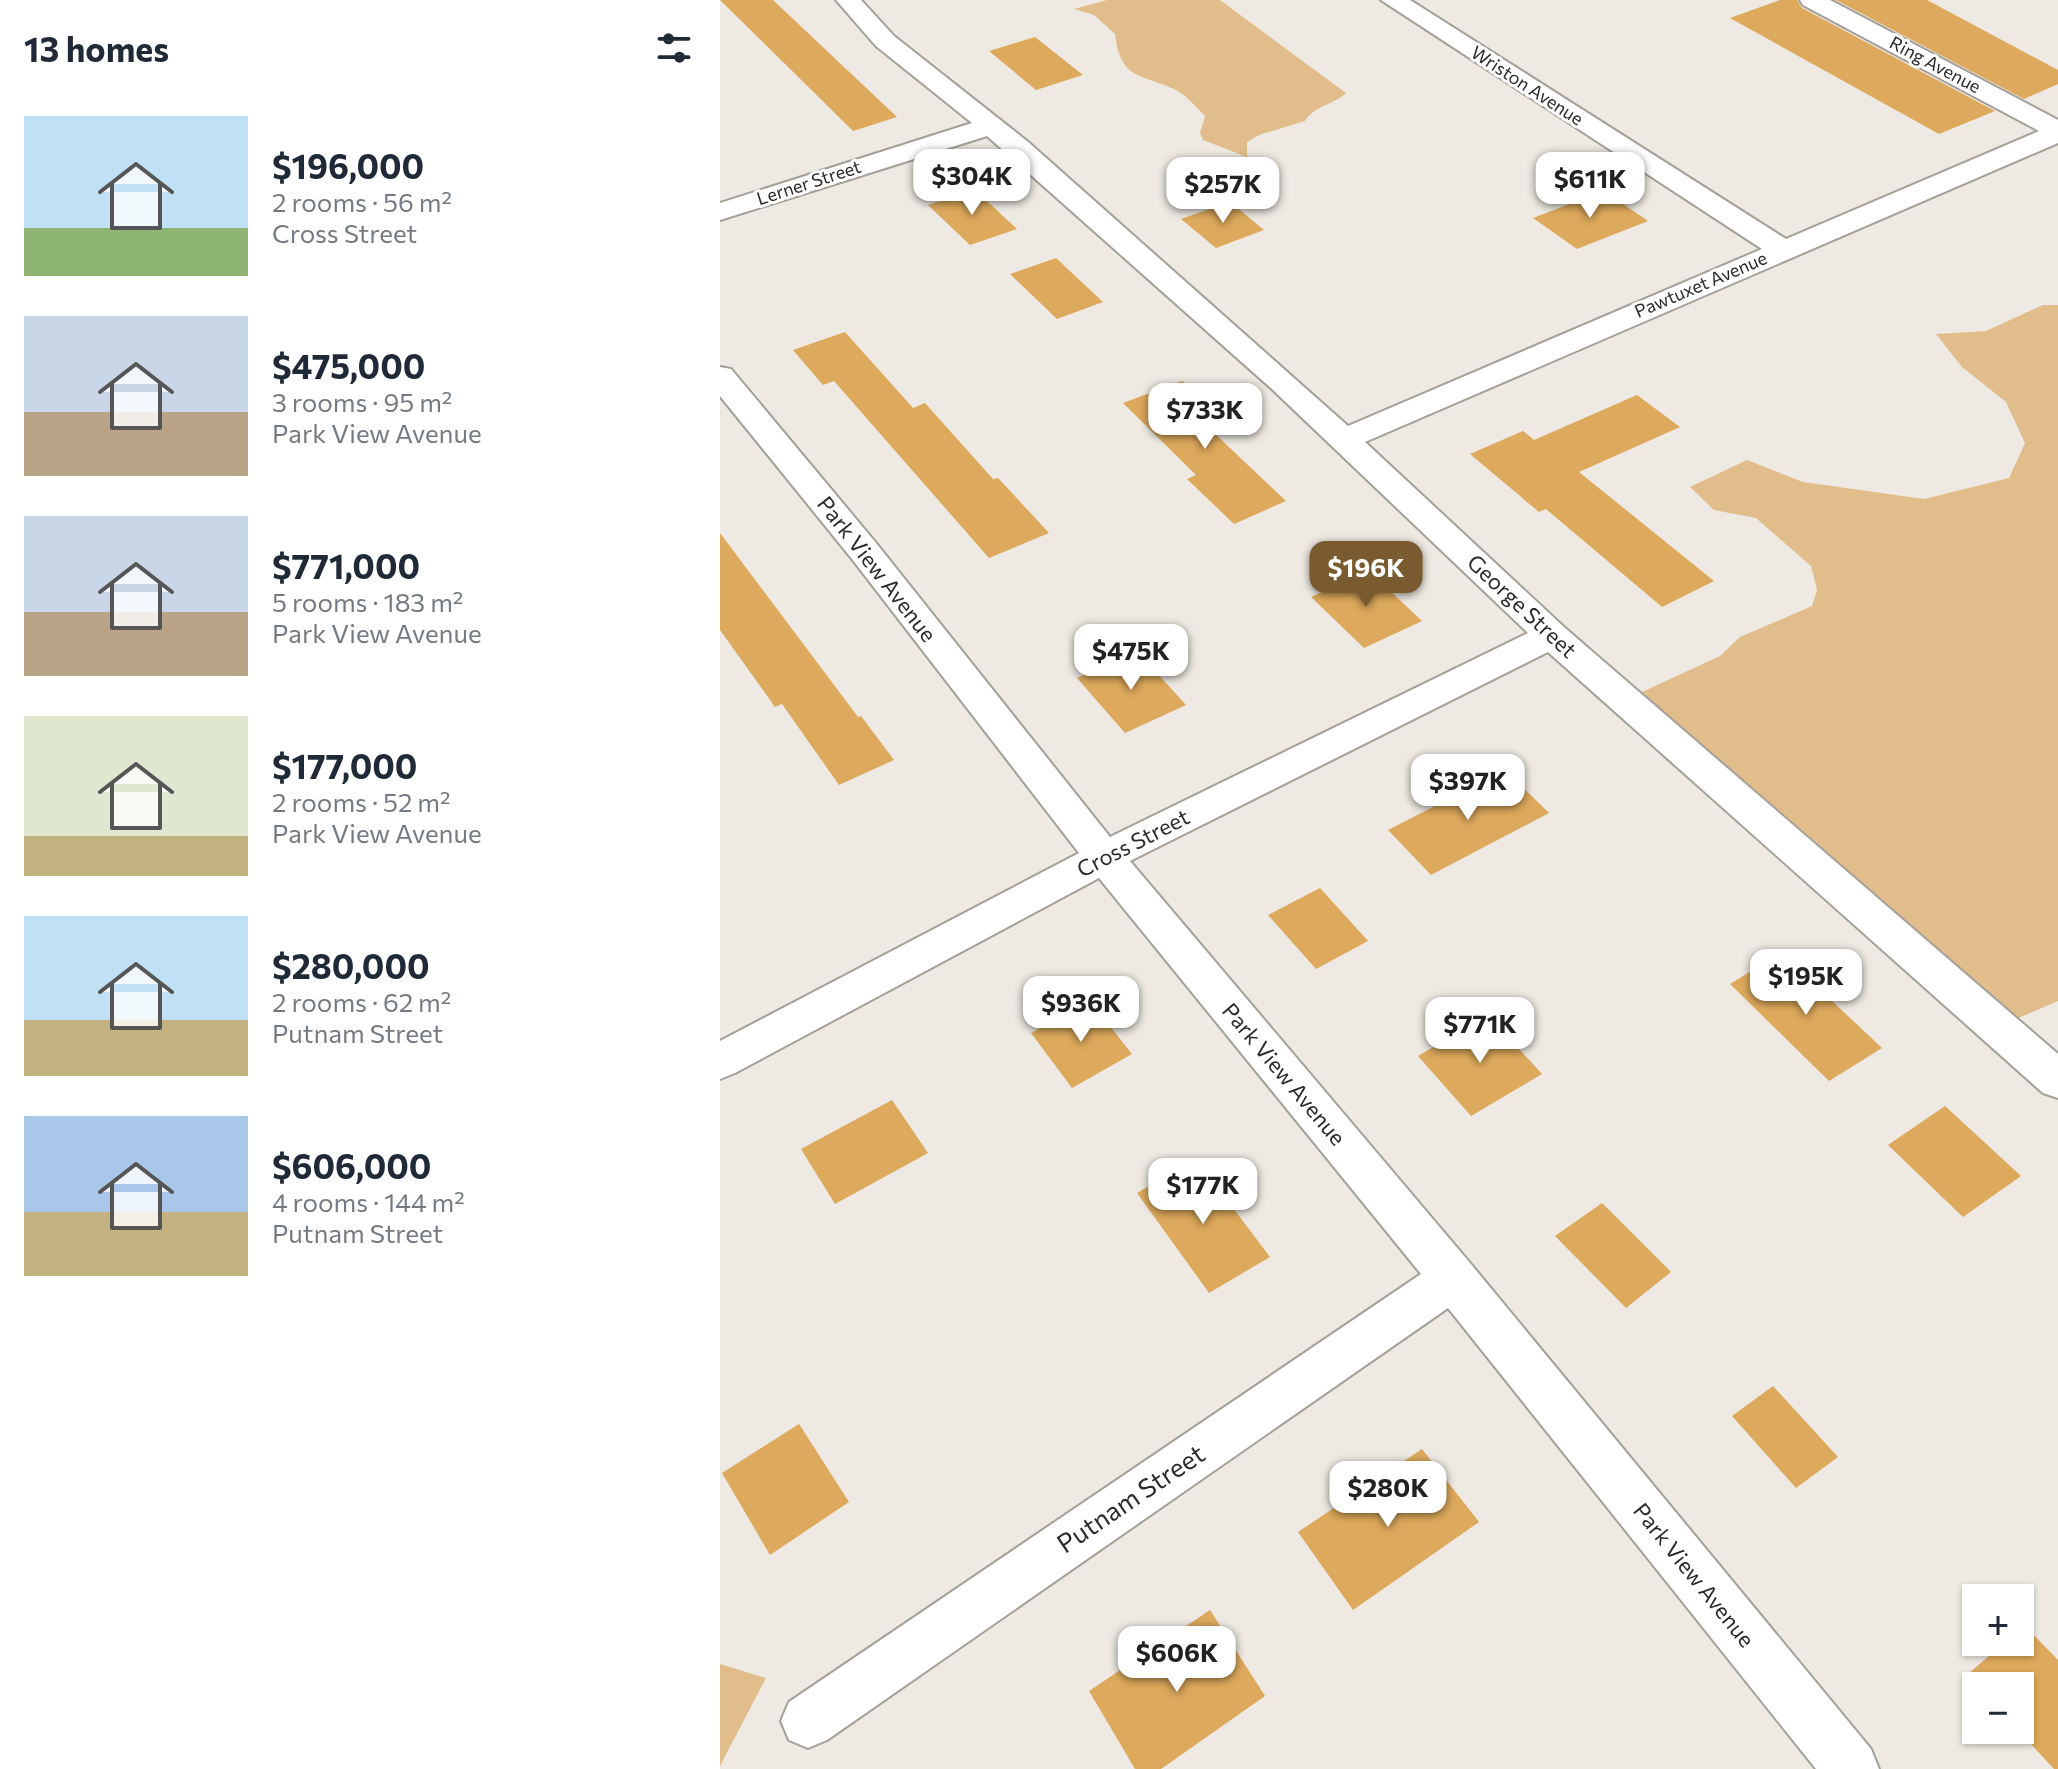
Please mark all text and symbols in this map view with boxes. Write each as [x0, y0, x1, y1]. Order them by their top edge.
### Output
icon: filters [652, 26, 696, 70]
text: 13 homes [24, 27, 169, 69]
street label: Ring Avenue [1886, 31, 1985, 97]
street label: Wriston Avenue [1467, 41, 1588, 130]
text: $196,000 [272, 144, 424, 186]
icon: home [88, 148, 184, 244]
pin: $304K [916, 149, 1028, 217]
pin: $611K [1534, 152, 1646, 220]
street label: Lerner Street [754, 155, 864, 209]
pin: $257K [1167, 157, 1279, 225]
text: $304K [931, 159, 1013, 190]
text: $611K [1554, 162, 1626, 193]
text: $257K [1184, 167, 1262, 198]
text: 2 rooms · 56 m² [272, 186, 452, 217]
text: Cross Street [272, 217, 417, 248]
street label: Pawtuxet Avenue [1631, 246, 1770, 322]
text: $475,000 [272, 344, 425, 386]
icon: home [88, 348, 184, 444]
pin: $733K [1149, 383, 1261, 451]
text: 3 rooms · 95 m² [272, 386, 452, 417]
text: $733K [1166, 393, 1244, 424]
text: Park View Avenue [272, 417, 482, 448]
street label: Park View Avenue [812, 490, 943, 647]
pin: $196K [1310, 541, 1422, 609]
text: $771,000 [272, 544, 420, 586]
icon: home [88, 548, 184, 644]
street label: George Street [1462, 548, 1583, 663]
text: $196K [1328, 551, 1404, 582]
text: 5 rooms · 183 m² [272, 586, 463, 617]
text: Park View Avenue [272, 617, 482, 648]
pin: $475K [1075, 624, 1187, 692]
text: $475K [1092, 634, 1170, 665]
text: $177,000 [272, 744, 417, 786]
icon: home [88, 748, 184, 844]
pin: $397K [1412, 754, 1524, 822]
text: $397K [1429, 764, 1507, 795]
text: 2 rooms · 52 m² [272, 786, 450, 817]
street label: Cross Street [1072, 803, 1194, 882]
text: Park View Avenue [272, 817, 482, 848]
text: $280,000 [272, 944, 430, 986]
icon: home [88, 948, 184, 1044]
pin: $195K [1750, 949, 1862, 1017]
text: $195K [1768, 959, 1844, 990]
pin: $936K [1025, 976, 1137, 1044]
text: 2 rooms · 62 m² [272, 986, 451, 1017]
text: $936K [1041, 986, 1121, 1017]
street label: Park View Avenue [1217, 997, 1352, 1150]
pin: $771K [1424, 997, 1536, 1065]
text: $771K [1443, 1007, 1517, 1038]
text: Putnam Street [272, 1017, 443, 1048]
text: $606,000 [272, 1144, 431, 1186]
icon: home [88, 1148, 184, 1244]
pin: $177K [1147, 1158, 1259, 1226]
text: $177K [1166, 1168, 1240, 1199]
text: 4 rooms · 144 m² [272, 1186, 465, 1217]
text: Putnam Street [272, 1217, 443, 1248]
street label: Putnam Street [1051, 1437, 1210, 1558]
pin: $280K [1332, 1461, 1444, 1529]
text: $280K [1347, 1471, 1429, 1502]
street label: Park View Avenue [1628, 1497, 1761, 1652]
map controls [1962, 1584, 2034, 1744]
button: + [1962, 1584, 2034, 1656]
pin: $606K [1121, 1626, 1233, 1694]
text: $606K [1136, 1636, 1218, 1667]
button: − [1962, 1672, 2034, 1744]

